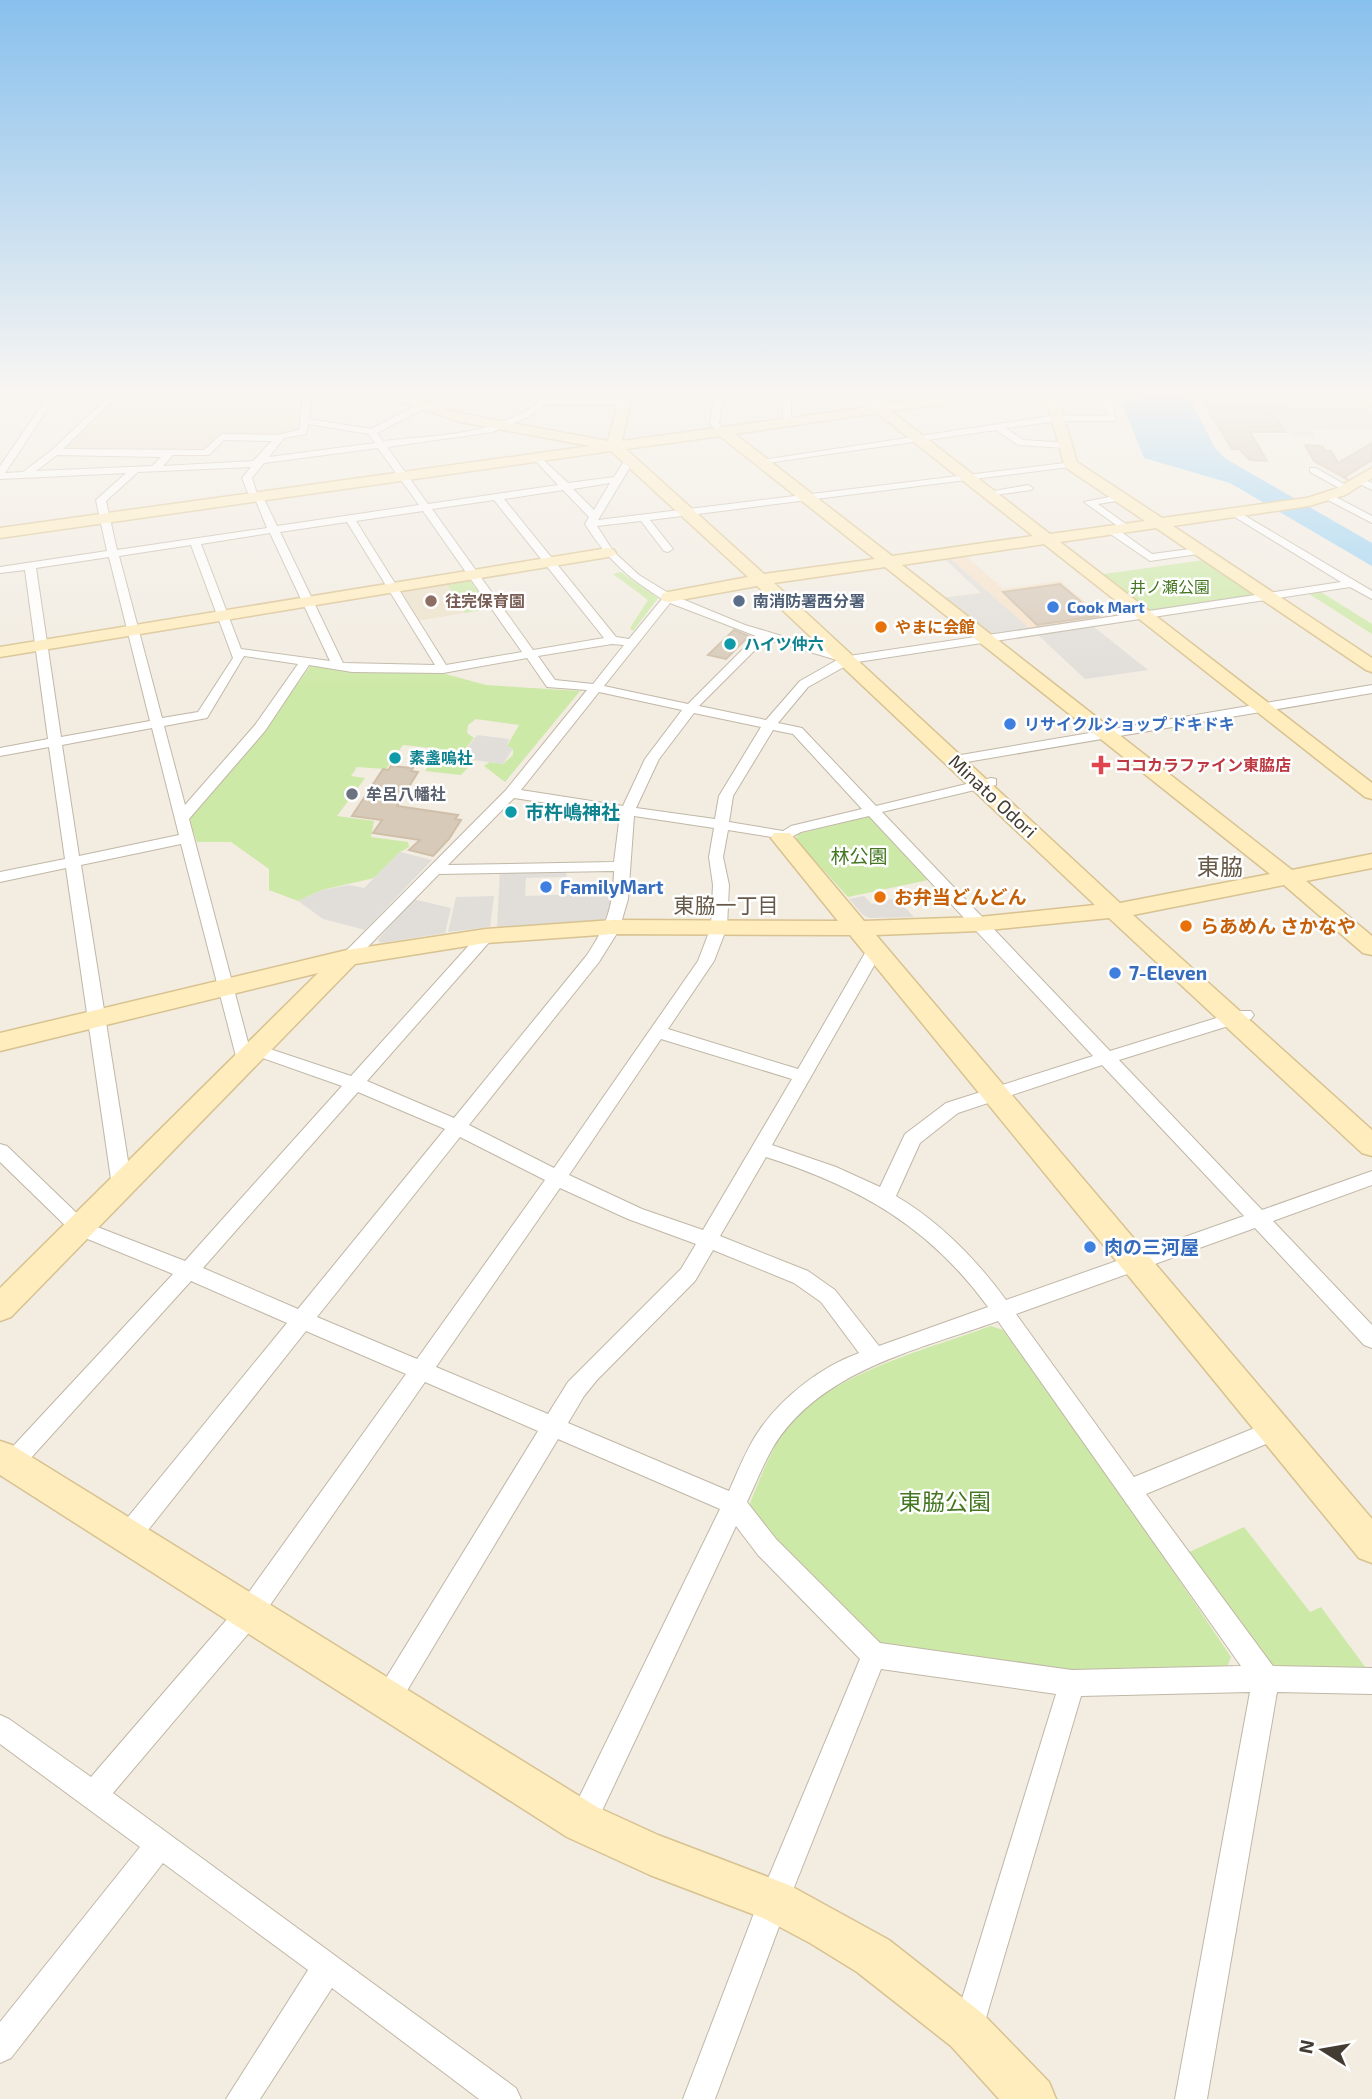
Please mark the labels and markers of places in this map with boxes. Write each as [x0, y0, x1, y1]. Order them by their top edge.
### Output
place label: 往完保育園 [445, 591, 525, 610]
place label: 南消防署西分署 [753, 591, 865, 610]
marker: 往完保育園 [423, 593, 439, 609]
marker: 南消防署西分署 [731, 593, 747, 609]
place label: Cook Mart [1067, 597, 1145, 616]
marker: Cook Mart [1045, 599, 1061, 615]
place label: やまに会館 [895, 617, 975, 636]
marker: やまに会館 [873, 619, 889, 635]
place label: ハイツ仲六 [744, 634, 824, 653]
marker: ハイツ仲六 [722, 636, 738, 652]
place label: リサイクルショップ ドキドキ [1024, 714, 1235, 733]
marker: リサイクルショップ ドキドキ [1002, 716, 1018, 732]
place label: 素盞嗚社 [409, 748, 473, 767]
marker: 素盞嗚社 [387, 750, 403, 766]
place label: ココカラファイン東脇店 [1115, 755, 1291, 774]
marker: ココカラファイン東脇店 [1093, 757, 1109, 773]
place label: 牟呂八幡社 [366, 784, 446, 803]
marker: 牟呂八幡社 [344, 786, 360, 802]
place label: 市杵嶋神社 [525, 800, 620, 823]
marker: 市杵嶋神社 [503, 804, 519, 820]
place label: FamilyMart [560, 875, 664, 899]
marker: FamilyMart [538, 879, 554, 895]
place label: お弁当どんどん [894, 885, 1026, 908]
marker: お弁当どんどん [872, 889, 888, 905]
place label: らあめん さかなや [1200, 914, 1356, 937]
marker: らあめん さかなや [1178, 918, 1194, 934]
place label: 7-Eleven [1129, 961, 1207, 984]
marker: 7-Eleven [1107, 965, 1123, 981]
place label: 肉の三河屋 [1104, 1235, 1199, 1258]
marker: 肉の三河屋 [1082, 1239, 1098, 1255]

